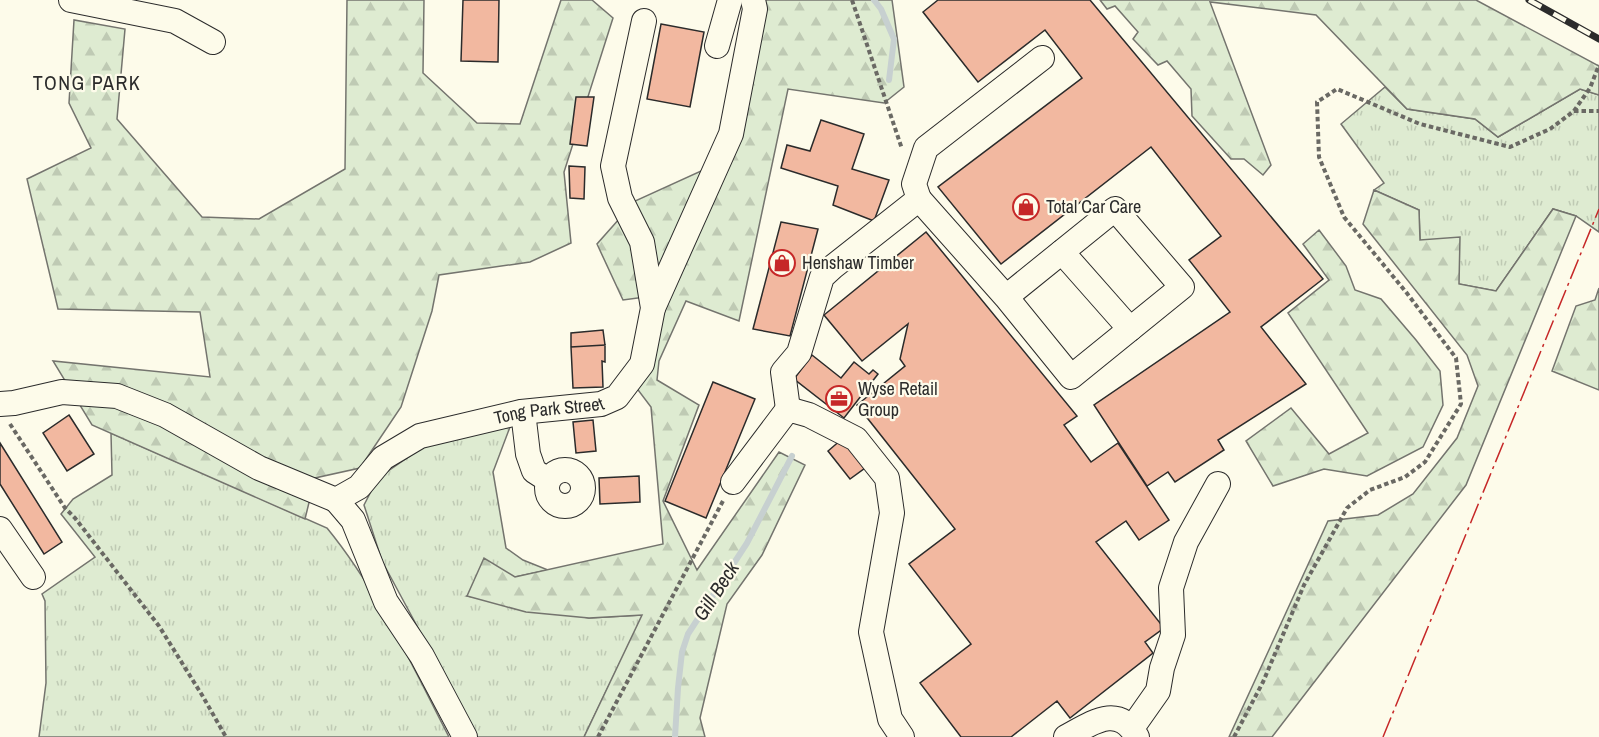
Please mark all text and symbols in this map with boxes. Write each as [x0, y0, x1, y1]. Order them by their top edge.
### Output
district label: TONG PARK [33, 69, 141, 96]
shop icon: Total Car Care [1011, 192, 1041, 222]
place label: Total Car Care [1046, 194, 1141, 219]
shop icon: Henshaw Timber [767, 248, 797, 278]
place label: Henshaw Timber [802, 250, 914, 275]
place label: Wyse Retail Group [858, 376, 937, 422]
office icon: Wyse Retail Group [824, 384, 854, 414]
street label: Tong Park Street [491, 391, 608, 430]
water label: Gill Beck [686, 555, 745, 626]

